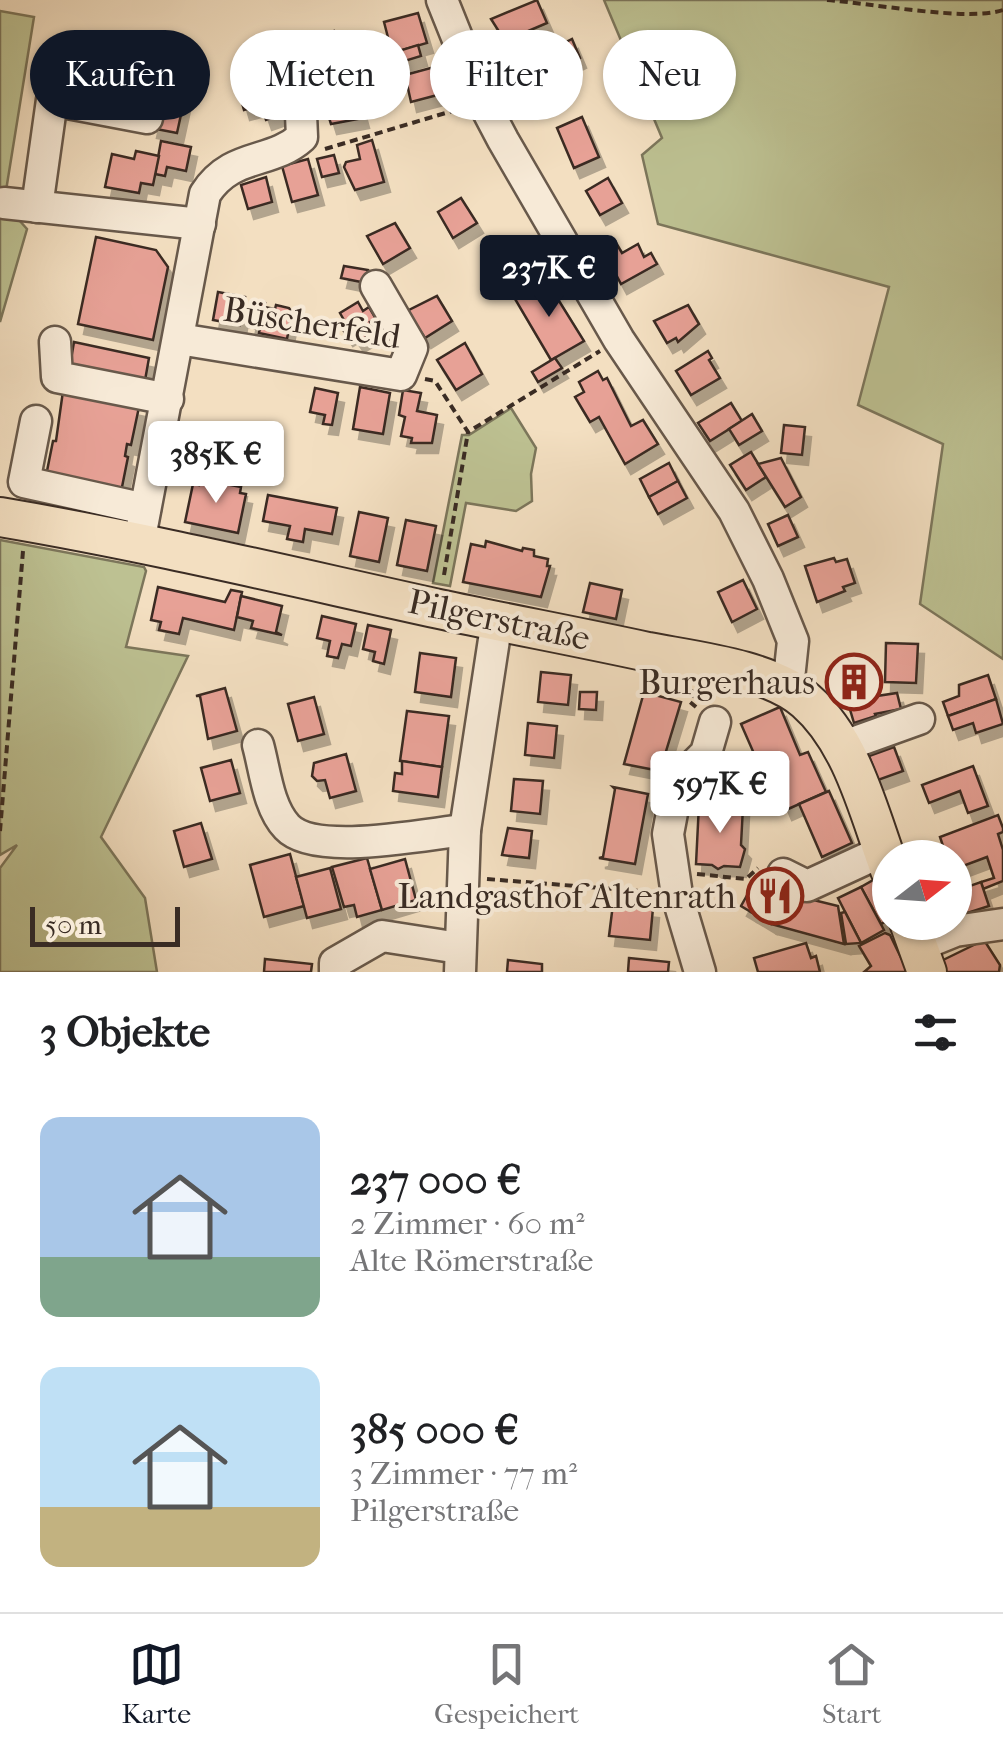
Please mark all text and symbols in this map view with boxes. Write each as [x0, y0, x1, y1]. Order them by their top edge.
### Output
chip: Kaufen [30, 30, 210, 120]
chip: Mieten [230, 30, 410, 120]
chip: Filter [430, 30, 583, 120]
chip: Neu [603, 30, 736, 120]
pin: 237K € [468, 235, 630, 320]
text: 237K € [502, 249, 596, 286]
street label: Büscherfeld [220, 289, 405, 357]
pin: 385K € [135, 421, 297, 506]
text: 385K € [170, 435, 262, 472]
street label: Pilgerstraße [404, 581, 594, 659]
building icon: Burgerhaus [824, 652, 884, 712]
place label: Burgerhaus [639, 662, 815, 703]
pin: 597K € [639, 751, 801, 836]
text: 597K € [672, 765, 768, 802]
north arrow [872, 840, 972, 940]
map controls [872, 840, 972, 940]
restaurant icon: Landgasthof Altenrath [745, 866, 805, 926]
place label: Landgasthof Altenrath [398, 876, 736, 917]
scale bar [30, 902, 180, 946]
text: 50 m [45, 908, 102, 941]
icon: filters [908, 1005, 963, 1060]
text: 3 Objekte [40, 1008, 210, 1057]
text: 237 000 € [350, 1156, 522, 1205]
icon: home [120, 1157, 240, 1277]
text: 2 Zimmer · 60 m² [350, 1205, 585, 1242]
text: Alte Römerstraße [350, 1242, 593, 1279]
text: 385 000 € [350, 1406, 519, 1455]
icon: home [120, 1407, 240, 1527]
text: 3 Zimmer · 77 m² [350, 1455, 577, 1492]
text: Pilgerstraße [350, 1492, 519, 1529]
tab: Karte [122, 1637, 191, 1730]
tab: Gespeichert [434, 1637, 579, 1730]
tab: Start [822, 1637, 881, 1730]

